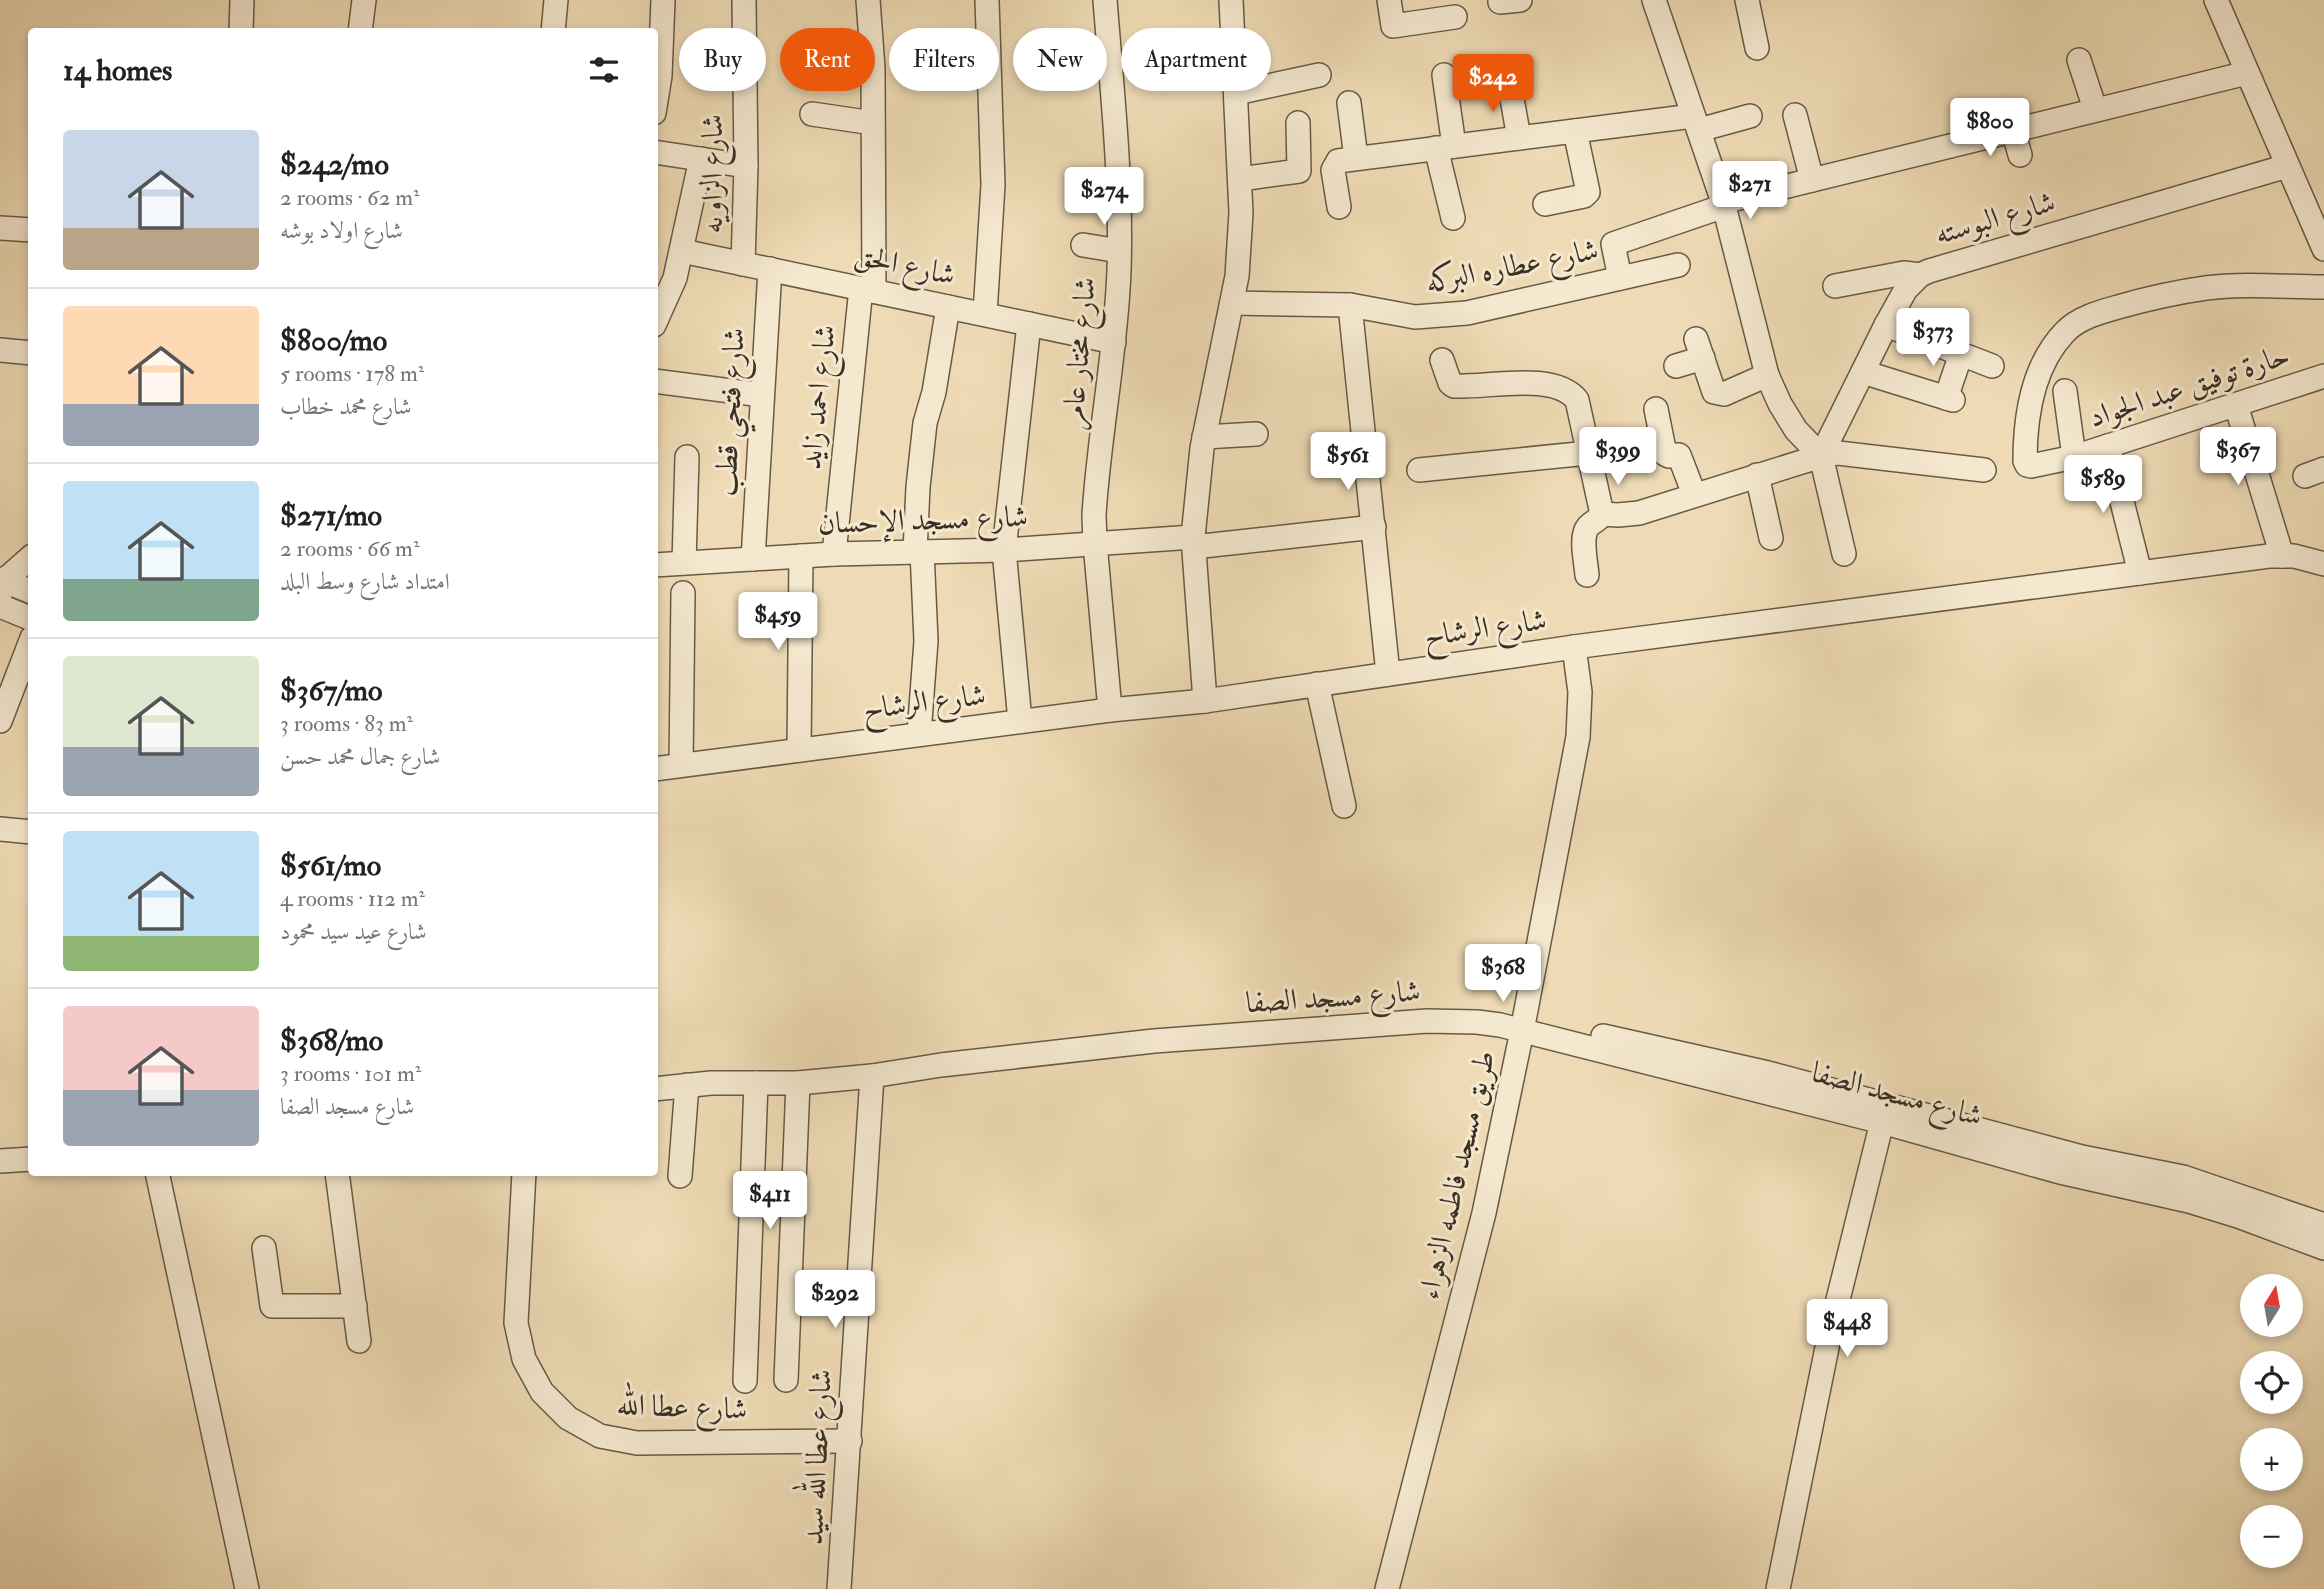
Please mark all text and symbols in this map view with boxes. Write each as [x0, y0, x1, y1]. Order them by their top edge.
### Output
chip: Buy [679, 28, 766, 91]
chip: Rent [780, 28, 875, 91]
chip: Filters [889, 28, 999, 91]
chip: New [1013, 28, 1107, 91]
chip: Apartment [1121, 28, 1271, 91]
icon: filters [585, 51, 623, 89]
text: 14 homes [63, 52, 172, 89]
pin: $242 [1452, 54, 1534, 114]
text: $242 [1469, 62, 1517, 91]
pin: $800 [1949, 99, 2031, 158]
text: $800 [1966, 106, 2014, 135]
street label: شارع الزاويه [694, 114, 737, 234]
text: $242/mo [280, 146, 389, 183]
icon: home [119, 158, 203, 242]
pin: $271 [1709, 162, 1791, 221]
pin: $274 [1063, 168, 1145, 227]
text: $271 [1728, 169, 1772, 198]
text: $274 [1081, 175, 1127, 204]
text: 2 rooms · 62 m² [280, 183, 419, 212]
street label: شارع البوسته [1931, 183, 2061, 259]
text: شارع اولاد بوشه [280, 216, 403, 245]
street label: شارع عطاره البركه [1422, 231, 1603, 307]
street label: شارع الحق [850, 236, 959, 300]
street label: شارع مختار عامر [1054, 276, 1110, 431]
pin: $373 [1892, 308, 1974, 368]
text: $373 [1912, 316, 1954, 345]
text: $800/mo [280, 322, 387, 359]
street label: شارع احمد زايد [792, 323, 850, 472]
street label: شارع فتحي قطب [707, 327, 762, 498]
icon: home [119, 334, 203, 418]
street label: حارة توفيق عبد الجواد [2084, 336, 2294, 436]
text: 5 rooms · 178 m² [280, 359, 424, 388]
text: شارع محمد خطاب [280, 392, 412, 421]
pin: $399 [1577, 428, 1659, 487]
pin: $367 [2197, 428, 2279, 487]
pin: $561 [1307, 433, 1389, 492]
text: $399 [1595, 435, 1641, 464]
text: $367 [2216, 435, 2260, 464]
text: $561 [1327, 440, 1369, 469]
pin: $589 [2062, 456, 2144, 515]
text: $589 [2080, 463, 2126, 492]
text: $271/mo [280, 497, 382, 534]
street label: شارع مسجد الإحسان [817, 498, 1029, 548]
icon: home [119, 509, 203, 593]
text: 2 rooms · 66 m² [280, 534, 419, 563]
text: امتداد شارع وسط البلد [280, 567, 450, 596]
pin: $459 [737, 592, 819, 652]
text: $459 [754, 600, 802, 629]
street label: شارع الرشاح [1421, 601, 1550, 662]
text: $367/mo [280, 672, 382, 709]
street label: شارع الرشاح [860, 676, 989, 735]
icon: home [119, 684, 203, 768]
text: 3 rooms · 83 m² [280, 709, 413, 738]
text: شارع جمال محمد حسن [280, 742, 440, 771]
text: $561/mo [280, 847, 381, 884]
icon: home [119, 859, 203, 943]
text: 4 rooms · 112 m² [280, 884, 425, 913]
text: شارع عيد سيد محمود [280, 917, 426, 946]
pin: $368 [1462, 944, 1544, 1004]
text: $368 [1481, 952, 1525, 981]
street label: شارع مسجد الصفا [1244, 972, 1422, 1028]
text: $368/mo [280, 1022, 383, 1059]
icon: home [119, 1034, 203, 1118]
street label: طريق مسجد فاطمه الزهراء [1410, 1047, 1504, 1303]
street label: شارع مسجد الصفا [1806, 1053, 1986, 1140]
text: 3 rooms · 101 m² [280, 1059, 421, 1088]
text: شارع مسجد الصفا [280, 1092, 414, 1121]
pin: $411 [729, 1172, 811, 1231]
text: $411 [749, 1179, 791, 1208]
pin: $292 [794, 1270, 876, 1330]
north arrow [2240, 1274, 2303, 1337]
map controls [2240, 1274, 2303, 1568]
text: $292 [811, 1278, 859, 1307]
pin: $448 [1806, 1300, 1888, 1359]
text: $448 [1823, 1307, 1871, 1336]
button: locate [2240, 1351, 2303, 1414]
street label: شارع عطا الله سيد [789, 1368, 846, 1546]
street label: شارع عطا الله [616, 1381, 748, 1434]
button: + [2240, 1428, 2303, 1491]
button: − [2240, 1505, 2303, 1568]

